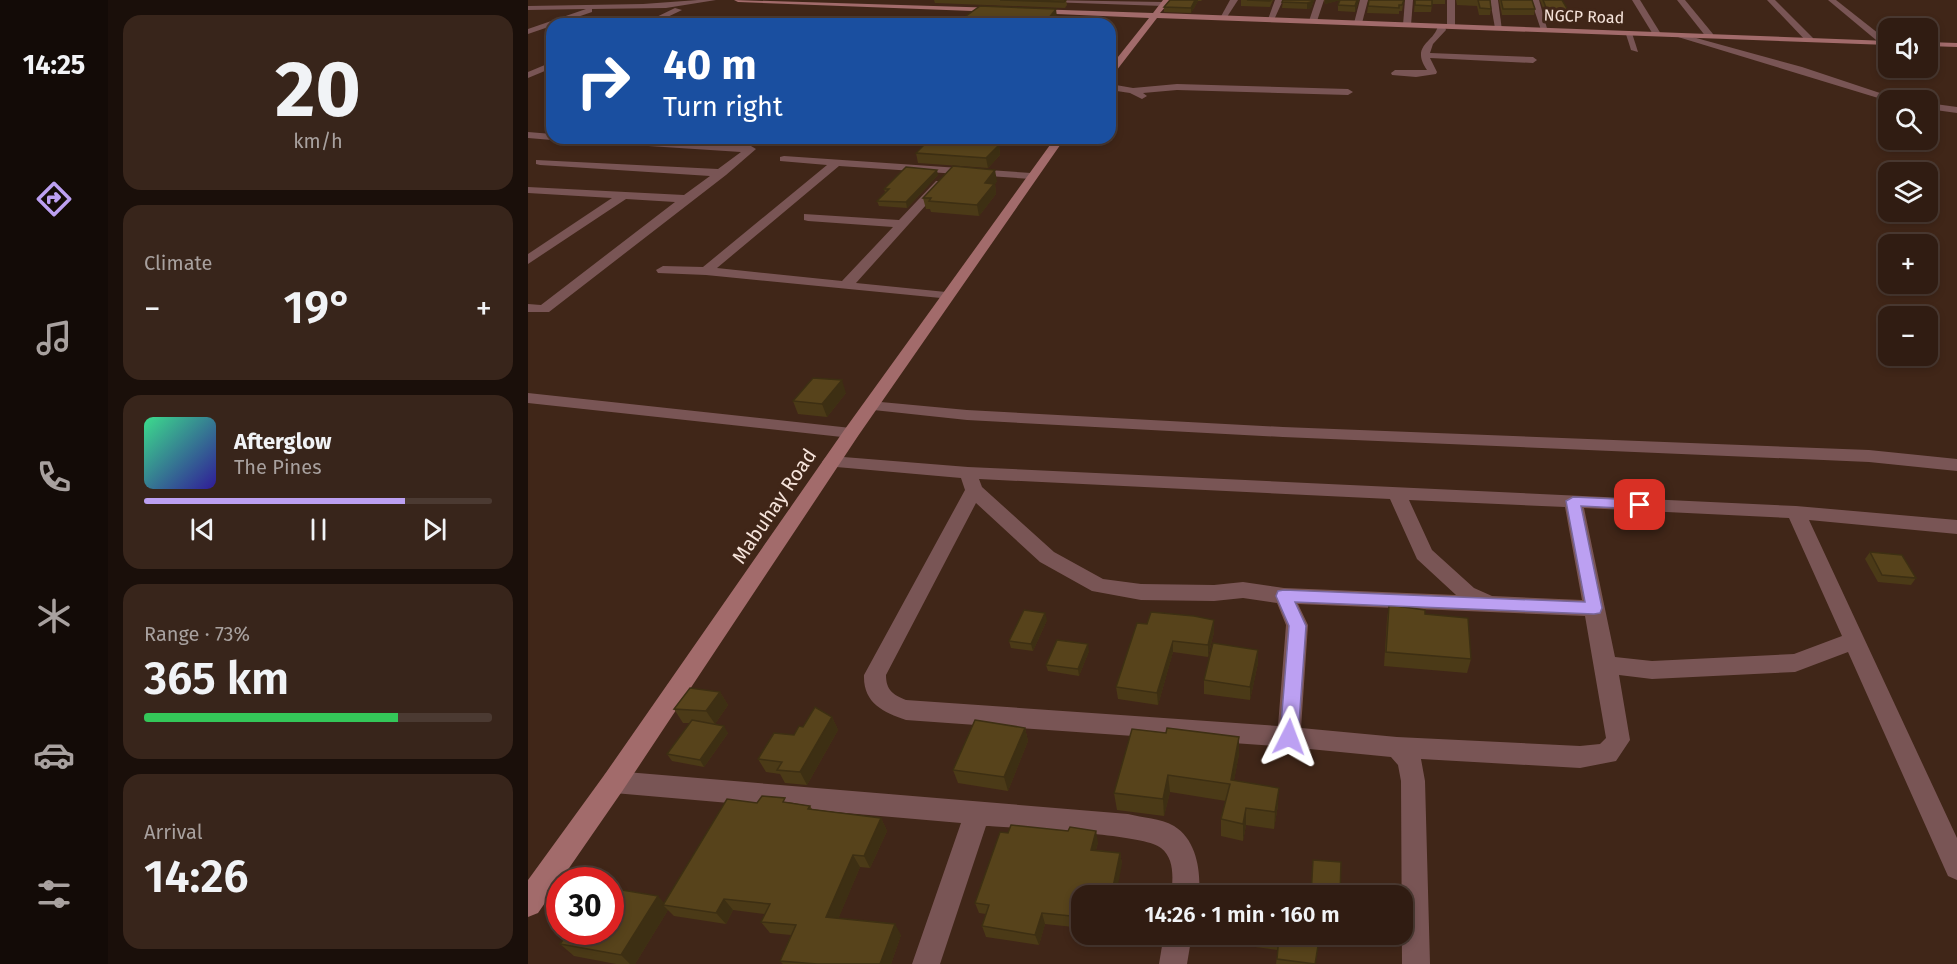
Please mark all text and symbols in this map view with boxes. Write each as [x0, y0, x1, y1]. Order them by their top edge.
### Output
street label: NGCP Road [1543, 6, 1625, 27]
map controls [1878, 18, 1938, 366]
button: sound [1878, 18, 1938, 78]
text: 40 m [663, 40, 757, 90]
icon: right [564, 42, 642, 120]
text: 20 [275, 43, 361, 137]
text: 14:25 [23, 49, 85, 81]
button: search [1878, 90, 1938, 150]
text: Turn right [663, 91, 783, 123]
text: km/h [293, 129, 343, 153]
button: layers [1878, 162, 1938, 222]
icon: directions [33, 178, 75, 220]
button: + [1878, 234, 1938, 294]
text: Climate [144, 251, 212, 275]
text: 19° [284, 281, 352, 335]
text: − [144, 289, 161, 329]
text: + [476, 289, 492, 329]
button: − [1878, 306, 1938, 366]
icon: music [33, 317, 75, 359]
text: Afterglow [234, 428, 331, 455]
street label: Mabuhay Road [727, 444, 821, 568]
text: The Pines [234, 455, 321, 479]
icon: phone [33, 456, 75, 498]
pin [1614, 479, 1665, 530]
icon: arrive [1623, 488, 1656, 521]
icon: previous [186, 513, 219, 546]
icon: pause [302, 513, 335, 546]
icon: next [418, 513, 451, 546]
icon: climate [33, 595, 75, 637]
text: Range · 73% [144, 622, 250, 646]
text: 365 km [144, 652, 289, 706]
position arrow [1257, 705, 1321, 769]
icon: car [33, 734, 75, 776]
text: Arrival [144, 820, 203, 844]
text: 14:26 [144, 850, 248, 904]
speed limit sign: 30 [546, 867, 624, 945]
icon: filters [33, 873, 75, 915]
text: 14:26 · 1 min · 160 m [1144, 901, 1340, 928]

